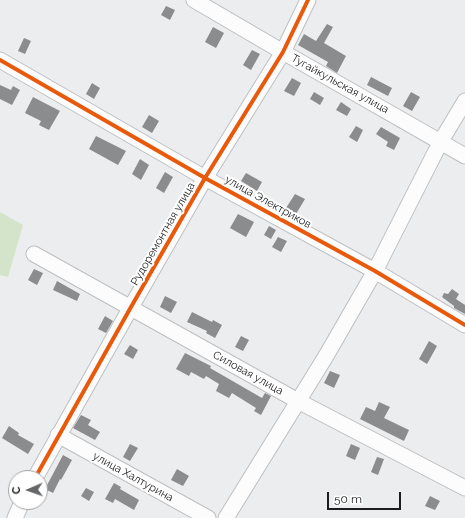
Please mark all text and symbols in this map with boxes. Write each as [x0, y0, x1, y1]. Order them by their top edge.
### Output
street label: Тугайкульская улица [289, 52, 391, 116]
street label: улица Электриков [223, 173, 313, 231]
street label: Рудоремонтная улица [128, 180, 198, 288]
street label: Силовая улица [211, 348, 285, 398]
street label: улица Халтурина [90, 449, 176, 505]
north arrow [8, 470, 48, 510]
scale bar [329, 484, 403, 510]
text: С [10, 486, 23, 494]
text: 50 m [334, 492, 362, 506]

